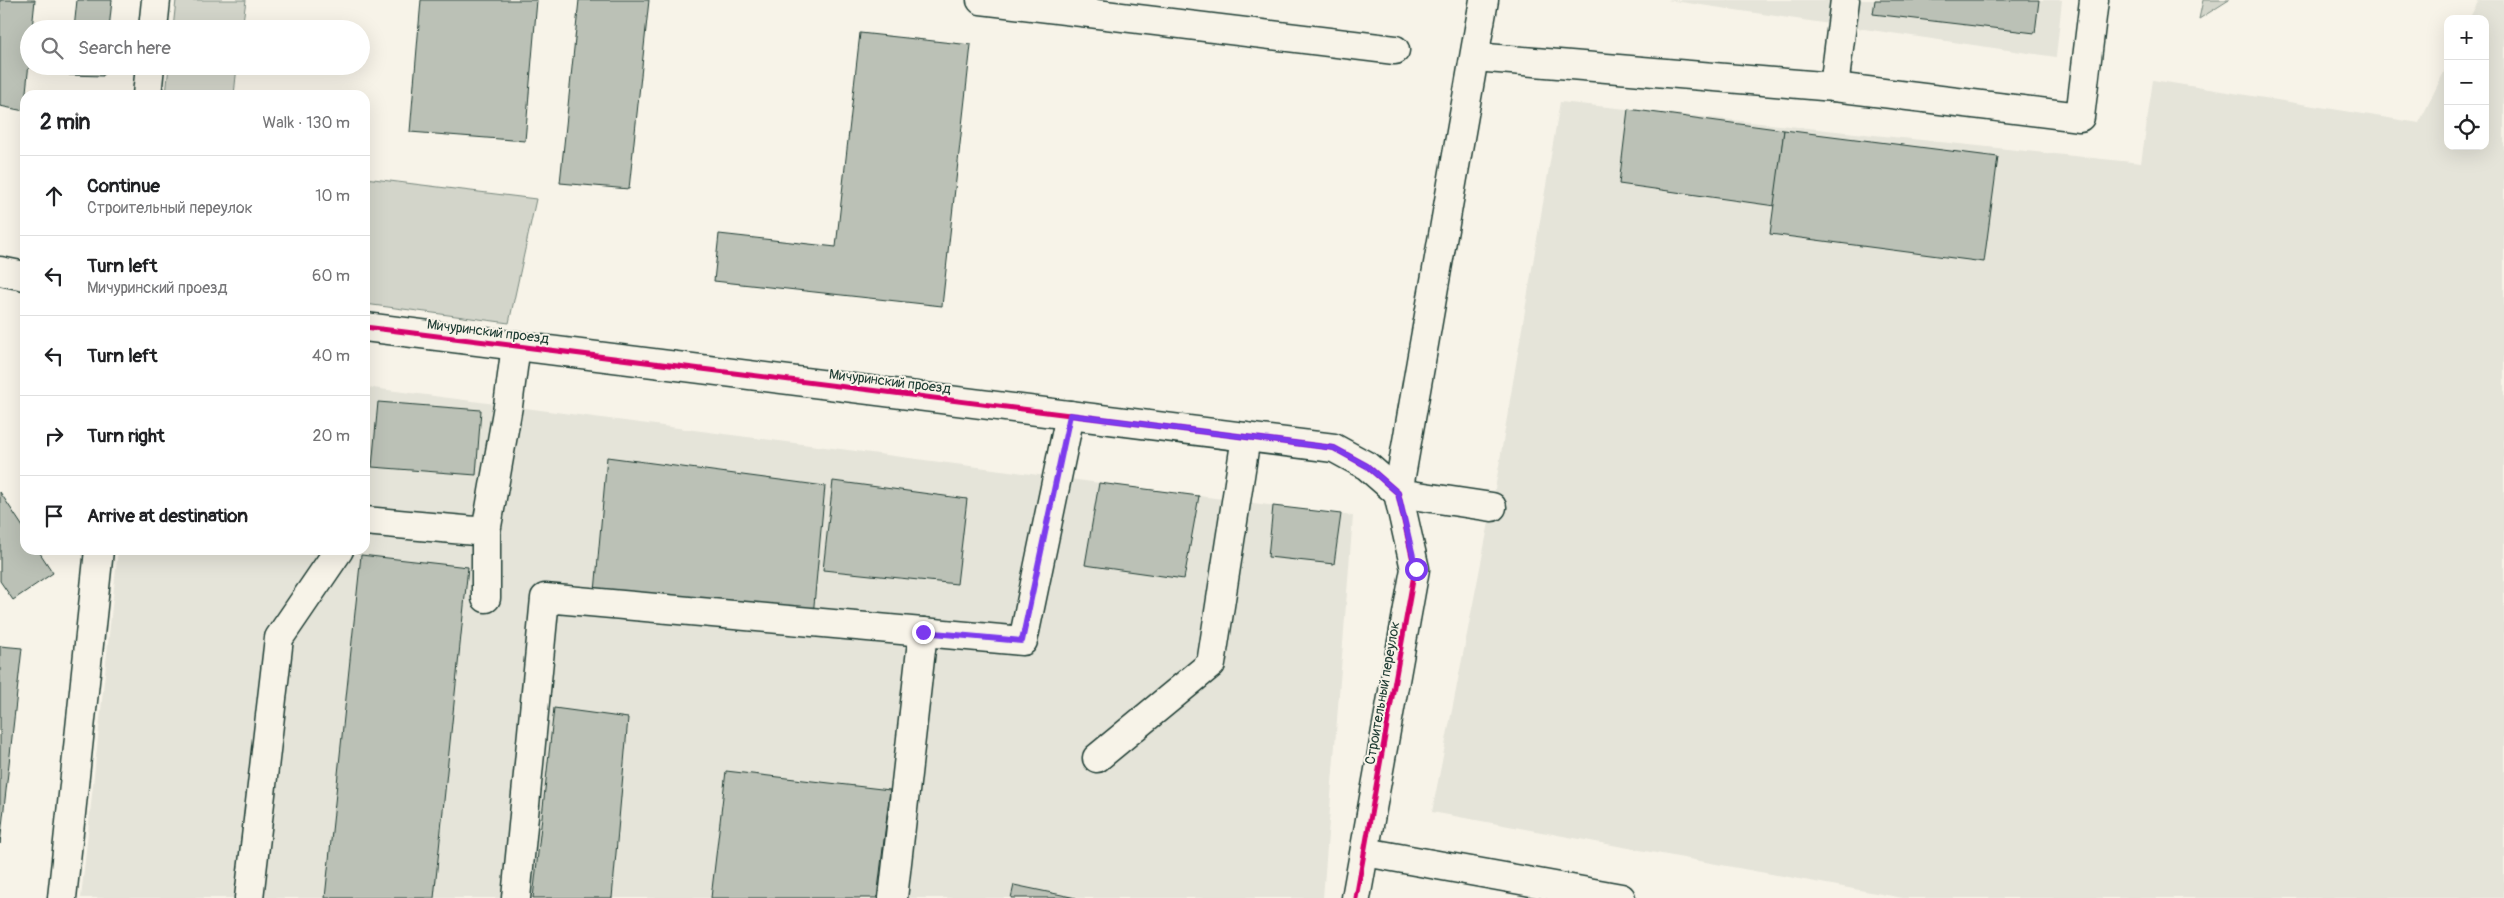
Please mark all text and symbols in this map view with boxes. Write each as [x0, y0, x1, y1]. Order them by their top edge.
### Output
map controls [2444, 15, 2489, 150]
button: + [2444, 15, 2489, 60]
search box [20, 20, 370, 75]
icon: search [38, 34, 66, 62]
text: Search here [78, 36, 171, 60]
button: − [2444, 60, 2489, 105]
button: locate [2444, 105, 2489, 150]
text: 2 min [40, 109, 90, 136]
text: Walk · 130 m [263, 113, 350, 133]
text: Continue [87, 174, 160, 198]
icon: ahead [40, 182, 68, 210]
text: 10 m [315, 186, 350, 206]
text: Строительный переулок [87, 198, 253, 218]
text: Turn left [87, 254, 157, 278]
icon: left [40, 262, 68, 290]
text: 60 m [312, 266, 350, 286]
text: Мичуринский проезд [87, 278, 227, 298]
street label: Мичуринский проезд [426, 316, 551, 347]
icon: left [40, 342, 68, 370]
text: Turn left [87, 344, 157, 368]
text: 40 m [312, 346, 350, 366]
street label: Мичуринский проезд [828, 366, 953, 397]
icon: right [40, 422, 68, 450]
text: Turn right [87, 424, 165, 448]
text: 20 m [312, 426, 350, 446]
icon: arrive [40, 502, 68, 530]
text: Arrive at destination [87, 504, 248, 528]
route start [1405, 558, 1428, 581]
street label: Строительный переулок [1362, 620, 1403, 766]
route end [912, 621, 935, 644]

